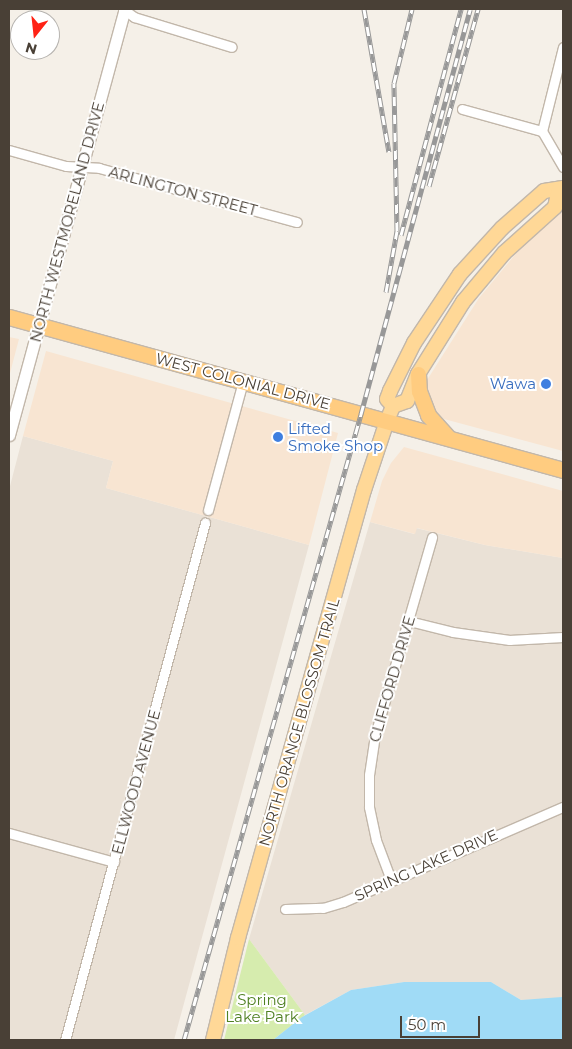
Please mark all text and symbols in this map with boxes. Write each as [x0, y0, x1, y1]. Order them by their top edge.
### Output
north arrow [10, 10, 60, 60]
text: N [23, 38, 39, 59]
street label: NORTH WESTMORELAND DRIVE [26, 100, 108, 344]
street label: ARLINGTON STREET [107, 162, 259, 220]
street label: WEST COLONIAL DRIVE [154, 349, 332, 413]
place label: Wawa [490, 375, 536, 393]
marker: Wawa [540, 378, 552, 390]
place label: Lifted Smoke Shop [288, 419, 383, 454]
marker: Lifted Smoke Shop [272, 431, 284, 443]
street label: NORTH ORANGE BLOSSOM TRAIL [255, 596, 343, 848]
street label: CLIFFORD DRIVE [365, 614, 419, 744]
street label: ELLWOOD AVENUE [108, 708, 164, 856]
street label: SPRING LAKE DRIVE [352, 825, 500, 905]
park label: Spring Lake Park [225, 990, 299, 1025]
scale bar [402, 1006, 482, 1038]
text: 50 m [408, 1015, 446, 1034]

